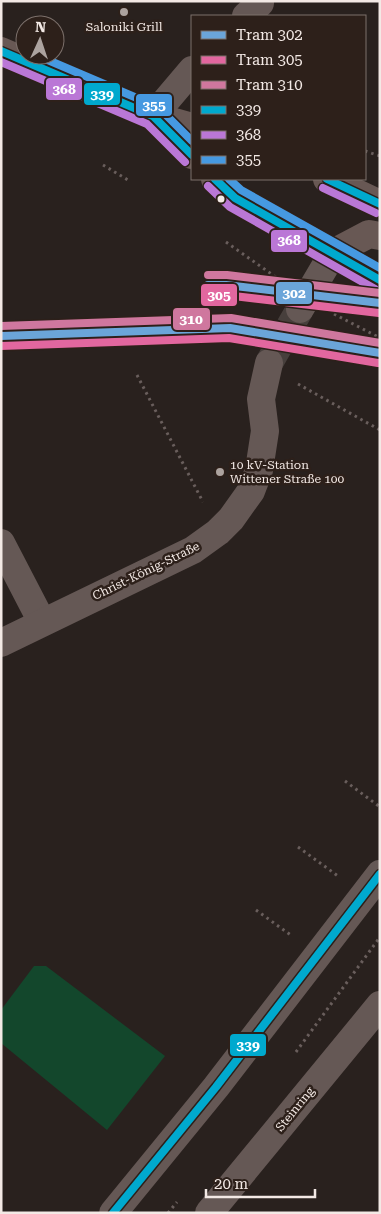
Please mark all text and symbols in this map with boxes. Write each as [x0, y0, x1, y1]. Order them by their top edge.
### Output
marker: Saloniki Grill [118, 6, 130, 18]
north arrow [15, 15, 65, 65]
legend [191, 15, 366, 180]
text: N [35, 19, 47, 35]
place label: Saloniki Grill [86, 20, 163, 34]
text: Tram 302 [236, 26, 303, 44]
text: Tram 305 [236, 51, 303, 69]
text: Tram 310 [236, 76, 303, 94]
line badge: 368 [45, 77, 83, 101]
text: 368 [52, 81, 76, 97]
line badge: 339 [83, 82, 121, 106]
text: 339 [90, 86, 114, 102]
line badge: 355 [135, 93, 173, 117]
text: 355 [142, 97, 166, 113]
text: 339 [236, 101, 261, 119]
text: 368 [236, 126, 261, 144]
text: 355 [236, 151, 261, 169]
unlabelled marker [216, 194, 226, 204]
line badge: 368 [270, 229, 308, 253]
text: 368 [277, 232, 301, 248]
line badge: 302 [275, 281, 313, 305]
line badge: 305 [200, 283, 238, 307]
text: 302 [282, 285, 306, 301]
text: 305 [207, 287, 231, 303]
line badge: 310 [172, 307, 211, 331]
text: 310 [179, 311, 203, 327]
place label: 10 kV-Station Wittener Straße 100 [230, 458, 345, 486]
marker: 10 kV-Station Wittener Straße 100 [214, 466, 226, 478]
street label: Christ-König-Straße [90, 539, 202, 603]
line badge: 339 [229, 1033, 267, 1057]
text: 339 [236, 1037, 260, 1053]
street label: Steinring [273, 1084, 317, 1134]
scale bar [206, 1166, 315, 1198]
text: 20 m [214, 1175, 249, 1193]

